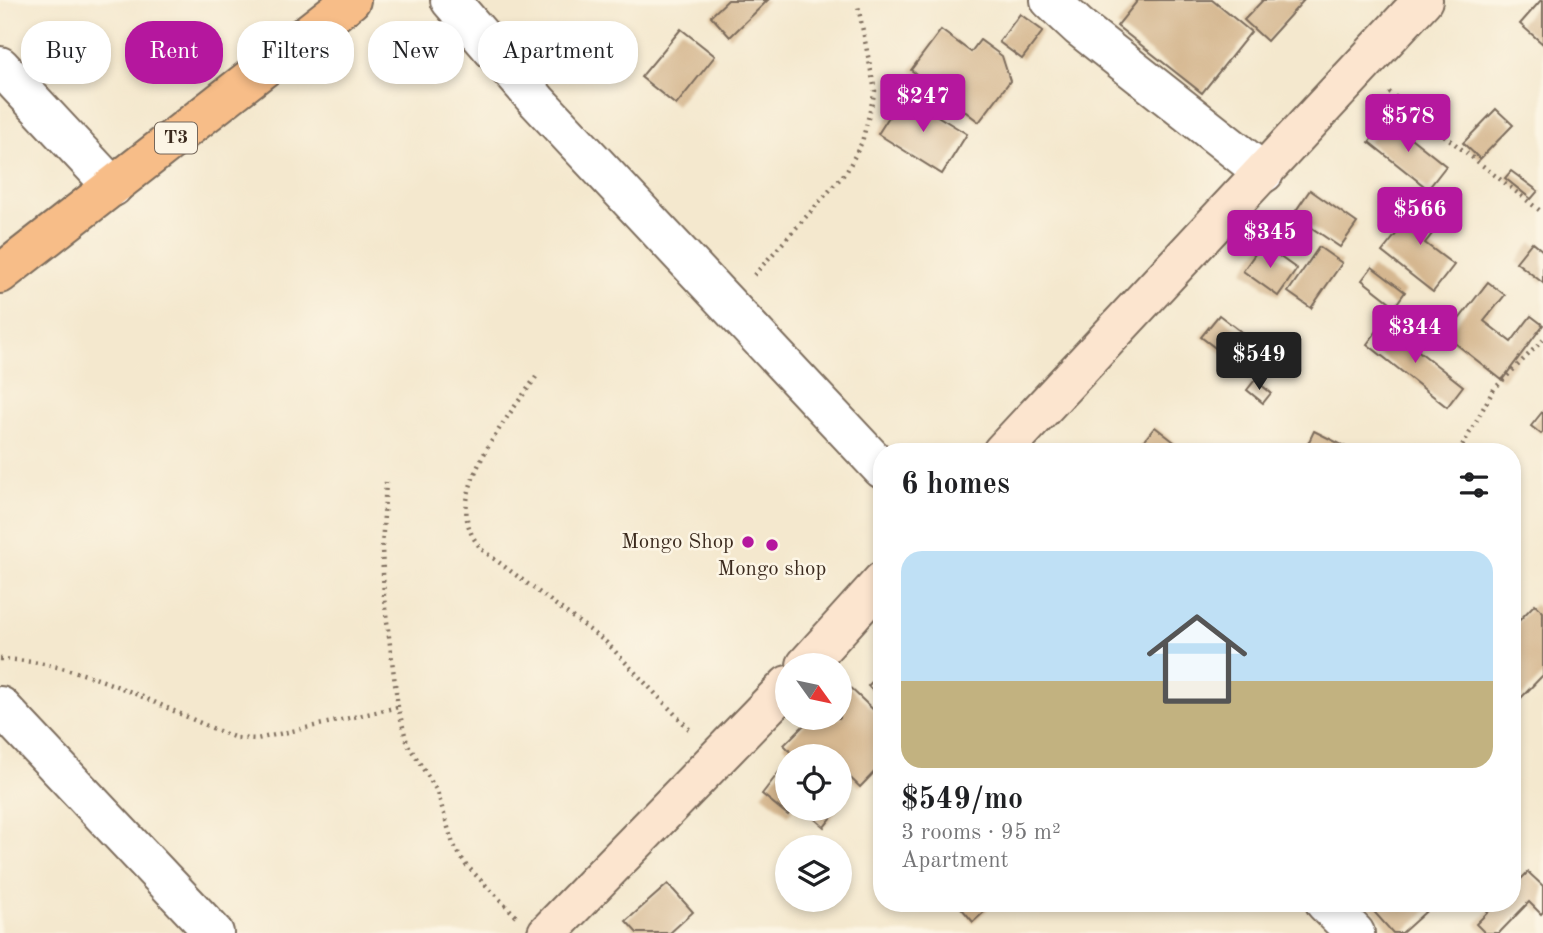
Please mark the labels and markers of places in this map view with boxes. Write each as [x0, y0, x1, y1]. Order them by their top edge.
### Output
pin: $247 [882, 74, 964, 134]
pin: $578 [1367, 94, 1449, 154]
pin: $566 [1379, 188, 1461, 247]
pin: $345 [1229, 210, 1311, 270]
pin: $344 [1374, 306, 1456, 365]
pin: $549 [1218, 332, 1300, 392]
place label: Mongo Shop [621, 532, 734, 553]
marker: Mongo Shop [740, 534, 756, 550]
marker: Mongo shop [764, 537, 780, 553]
place label: Mongo shop [718, 559, 826, 580]

